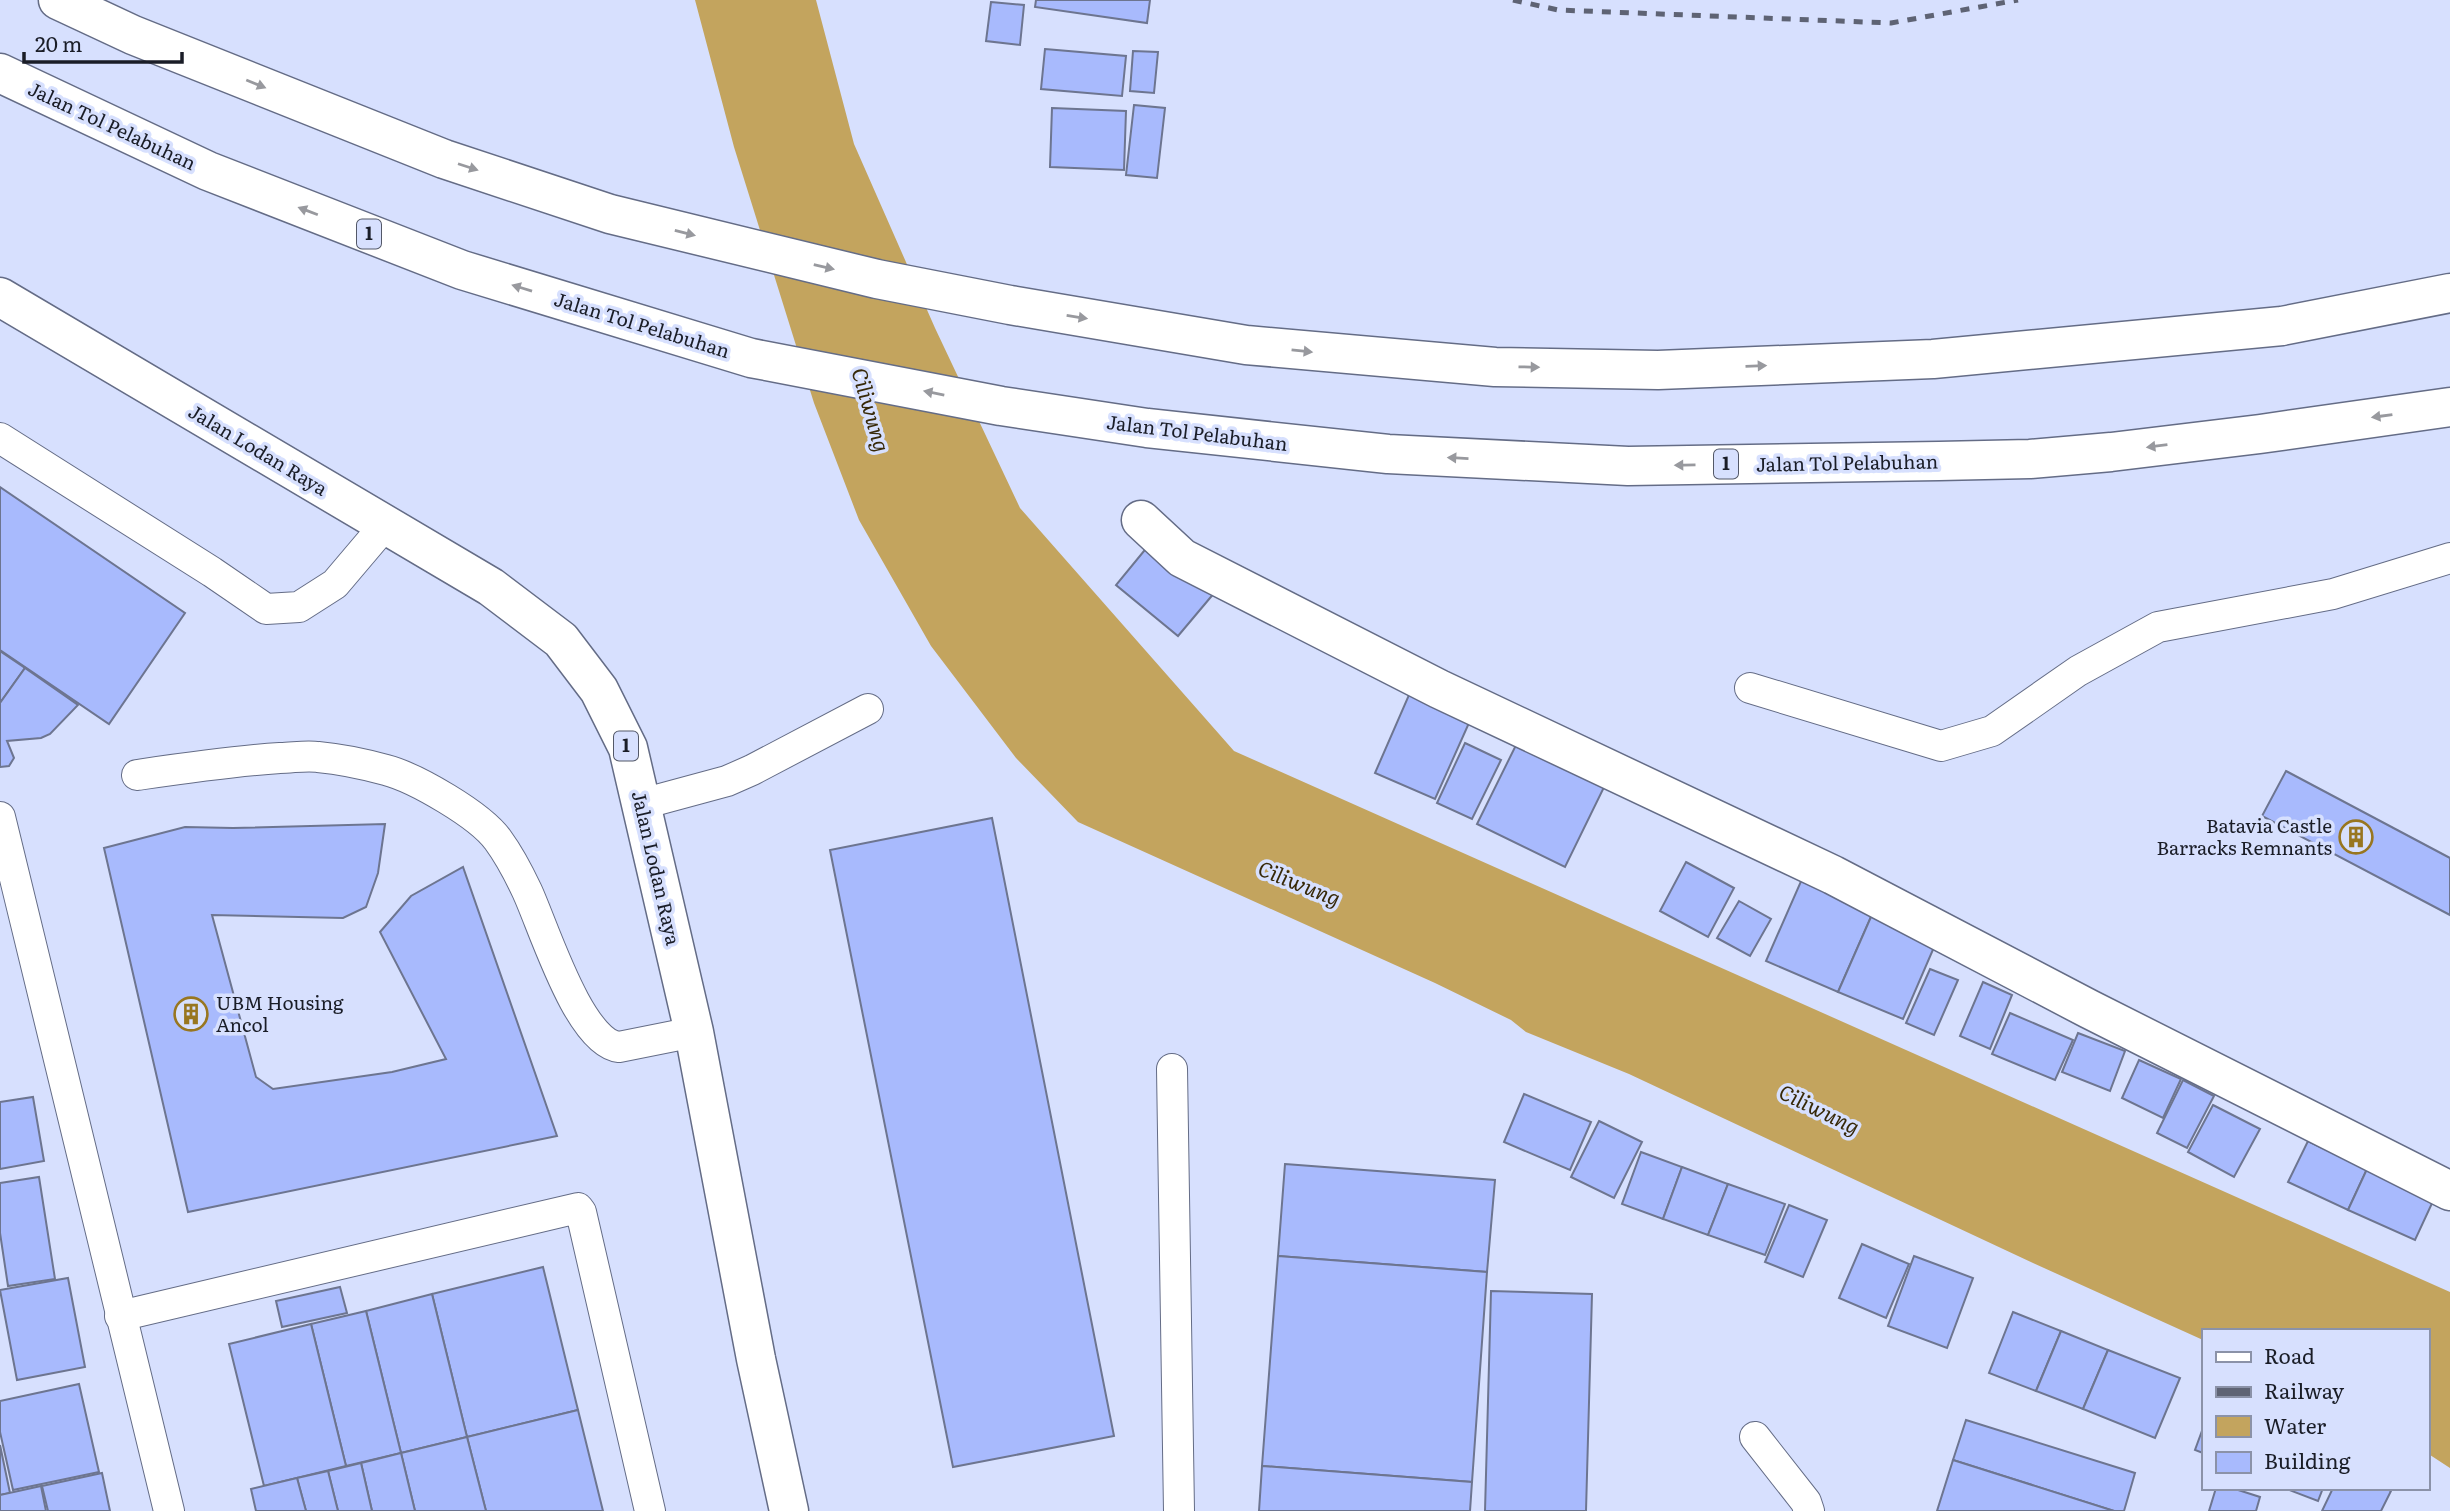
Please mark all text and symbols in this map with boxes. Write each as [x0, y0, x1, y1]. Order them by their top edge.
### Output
scale bar [24, 21, 182, 65]
text: 20 m [35, 27, 82, 58]
street label: Jalan Tol Pelabuhan [24, 74, 201, 176]
one-way arrow [246, 79, 267, 90]
one-way arrow [457, 162, 478, 173]
one-way arrow [298, 205, 319, 216]
road number: 1 [357, 220, 381, 248]
one-way arrow [675, 228, 697, 239]
one-way arrow [813, 262, 835, 273]
one-way arrow [511, 283, 532, 293]
street label: Jalan Tol Pelabuhan [551, 284, 734, 364]
one-way arrow [1066, 312, 1088, 323]
one-way arrow [1291, 345, 1313, 356]
one-way arrow [1746, 361, 1768, 372]
one-way arrow [1518, 362, 1540, 373]
water label: Ciliwung [846, 364, 899, 455]
one-way arrow [923, 387, 945, 398]
street label: Jalan Lodan Raya [184, 397, 334, 502]
street label: Jalan Tol Pelabuhan [1105, 407, 1289, 457]
one-way arrow [2371, 411, 2393, 422]
one-way arrow [2146, 441, 2168, 452]
street label: Jalan Tol Pelabuhan [1756, 446, 1938, 478]
road number: 1 [1714, 450, 1738, 478]
one-way arrow [1447, 452, 1469, 463]
one-way arrow [1674, 459, 1696, 471]
road number: 1 [614, 732, 638, 760]
street label: Jalan Lodan Raya [626, 788, 689, 949]
place label: Batavia Castle Barracks Remnants [2156, 811, 2332, 861]
building icon: Batavia Castle Barracks Remnants [2337, 818, 2375, 856]
water label: Ciliwung [1254, 851, 1346, 912]
place label: UBM Housing Ancol [216, 988, 344, 1038]
building icon: UBM Housing Ancol [172, 995, 210, 1033]
water label: Ciliwung [1774, 1075, 1866, 1141]
legend [2202, 1329, 2429, 1490]
text: Road [2264, 1339, 2315, 1370]
text: Railway [2264, 1374, 2345, 1405]
text: Water [2264, 1409, 2326, 1440]
text: Building [2264, 1444, 2351, 1475]

